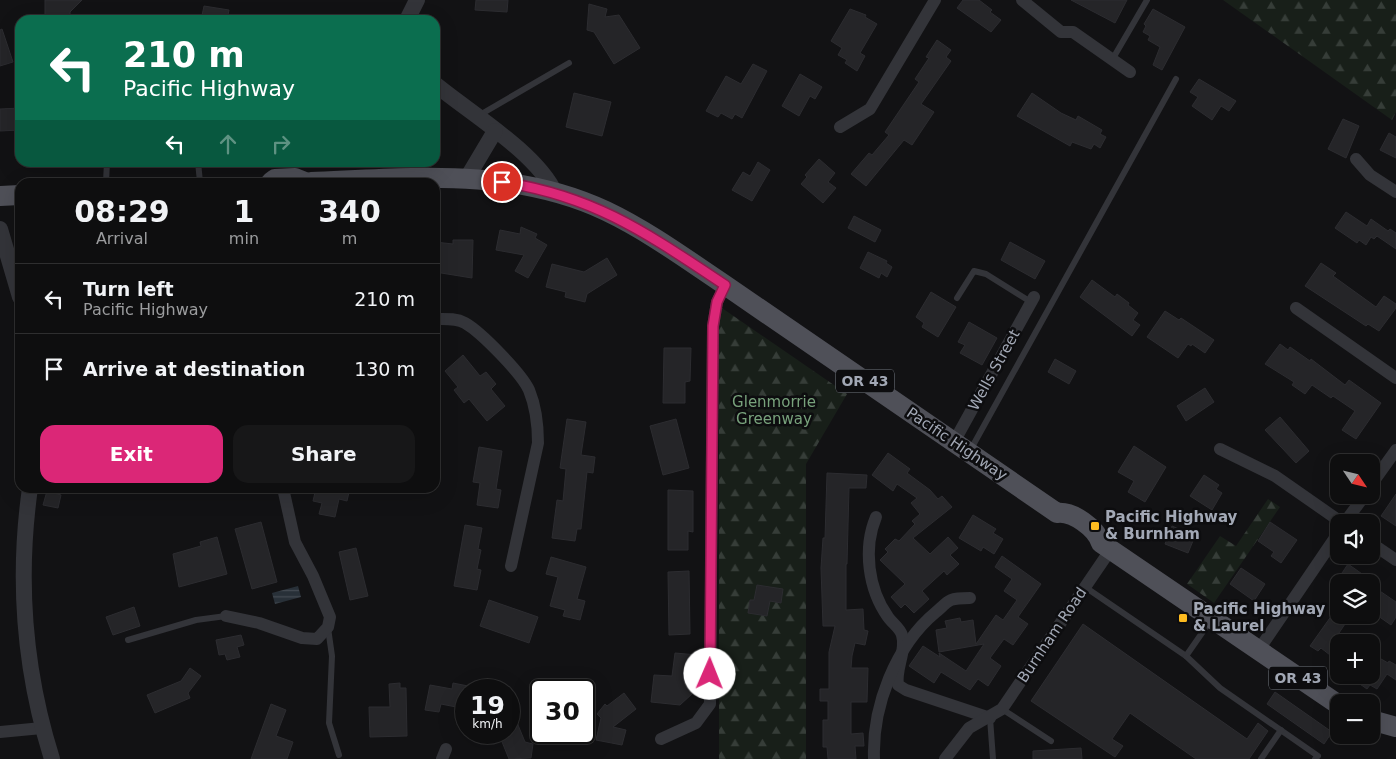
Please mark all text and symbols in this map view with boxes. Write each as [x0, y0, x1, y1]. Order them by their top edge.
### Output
icon: left [40, 35, 105, 100]
text: 210 m [123, 35, 245, 75]
text: Pacific Highway [123, 76, 295, 101]
icon: left [161, 130, 189, 158]
icon: ahead [214, 130, 242, 158]
icon: right [267, 130, 295, 158]
pin [481, 161, 523, 203]
icon: arrive [488, 168, 516, 196]
text: 08:29 [74, 194, 170, 229]
text: 1 [233, 194, 254, 229]
text: 340 [318, 194, 381, 229]
text: Arrival [96, 229, 148, 248]
text: min [229, 229, 259, 248]
text: m [342, 229, 357, 248]
text: Turn left [83, 278, 174, 300]
icon: left [40, 285, 68, 313]
text: 210 m [354, 288, 415, 310]
text: Pacific Highway [83, 300, 208, 319]
street label: Wells Street [964, 326, 1024, 414]
icon: arrive [40, 355, 68, 383]
text: Arrive at destination [83, 358, 305, 380]
text: 130 m [354, 358, 415, 380]
road number: OR 43 [836, 370, 894, 392]
park label: Glenmorrie Greenway [732, 393, 816, 428]
street label: Pacific Highway [903, 404, 1011, 484]
button: Exit [40, 425, 223, 483]
button: Share [233, 425, 415, 483]
north arrow [1330, 454, 1380, 504]
map controls [1330, 454, 1380, 744]
place label: Pacific Highway & Burnham [1105, 508, 1238, 543]
button: sound [1330, 514, 1380, 564]
marker: Pacific Highway & Burnham [1089, 520, 1101, 532]
button: layers [1330, 574, 1380, 624]
street label: Burnham Road [1014, 584, 1090, 686]
place label: Pacific Highway & Laurel [1193, 600, 1326, 635]
marker: Pacific Highway & Laurel [1177, 612, 1189, 624]
button: + [1330, 634, 1380, 684]
position arrow [683, 647, 735, 699]
road number: OR 43 [1269, 666, 1327, 690]
speed limit sign: 30 [530, 679, 595, 744]
text: 19 [470, 691, 505, 720]
button: − [1330, 694, 1380, 744]
text: km/h [472, 717, 503, 731]

